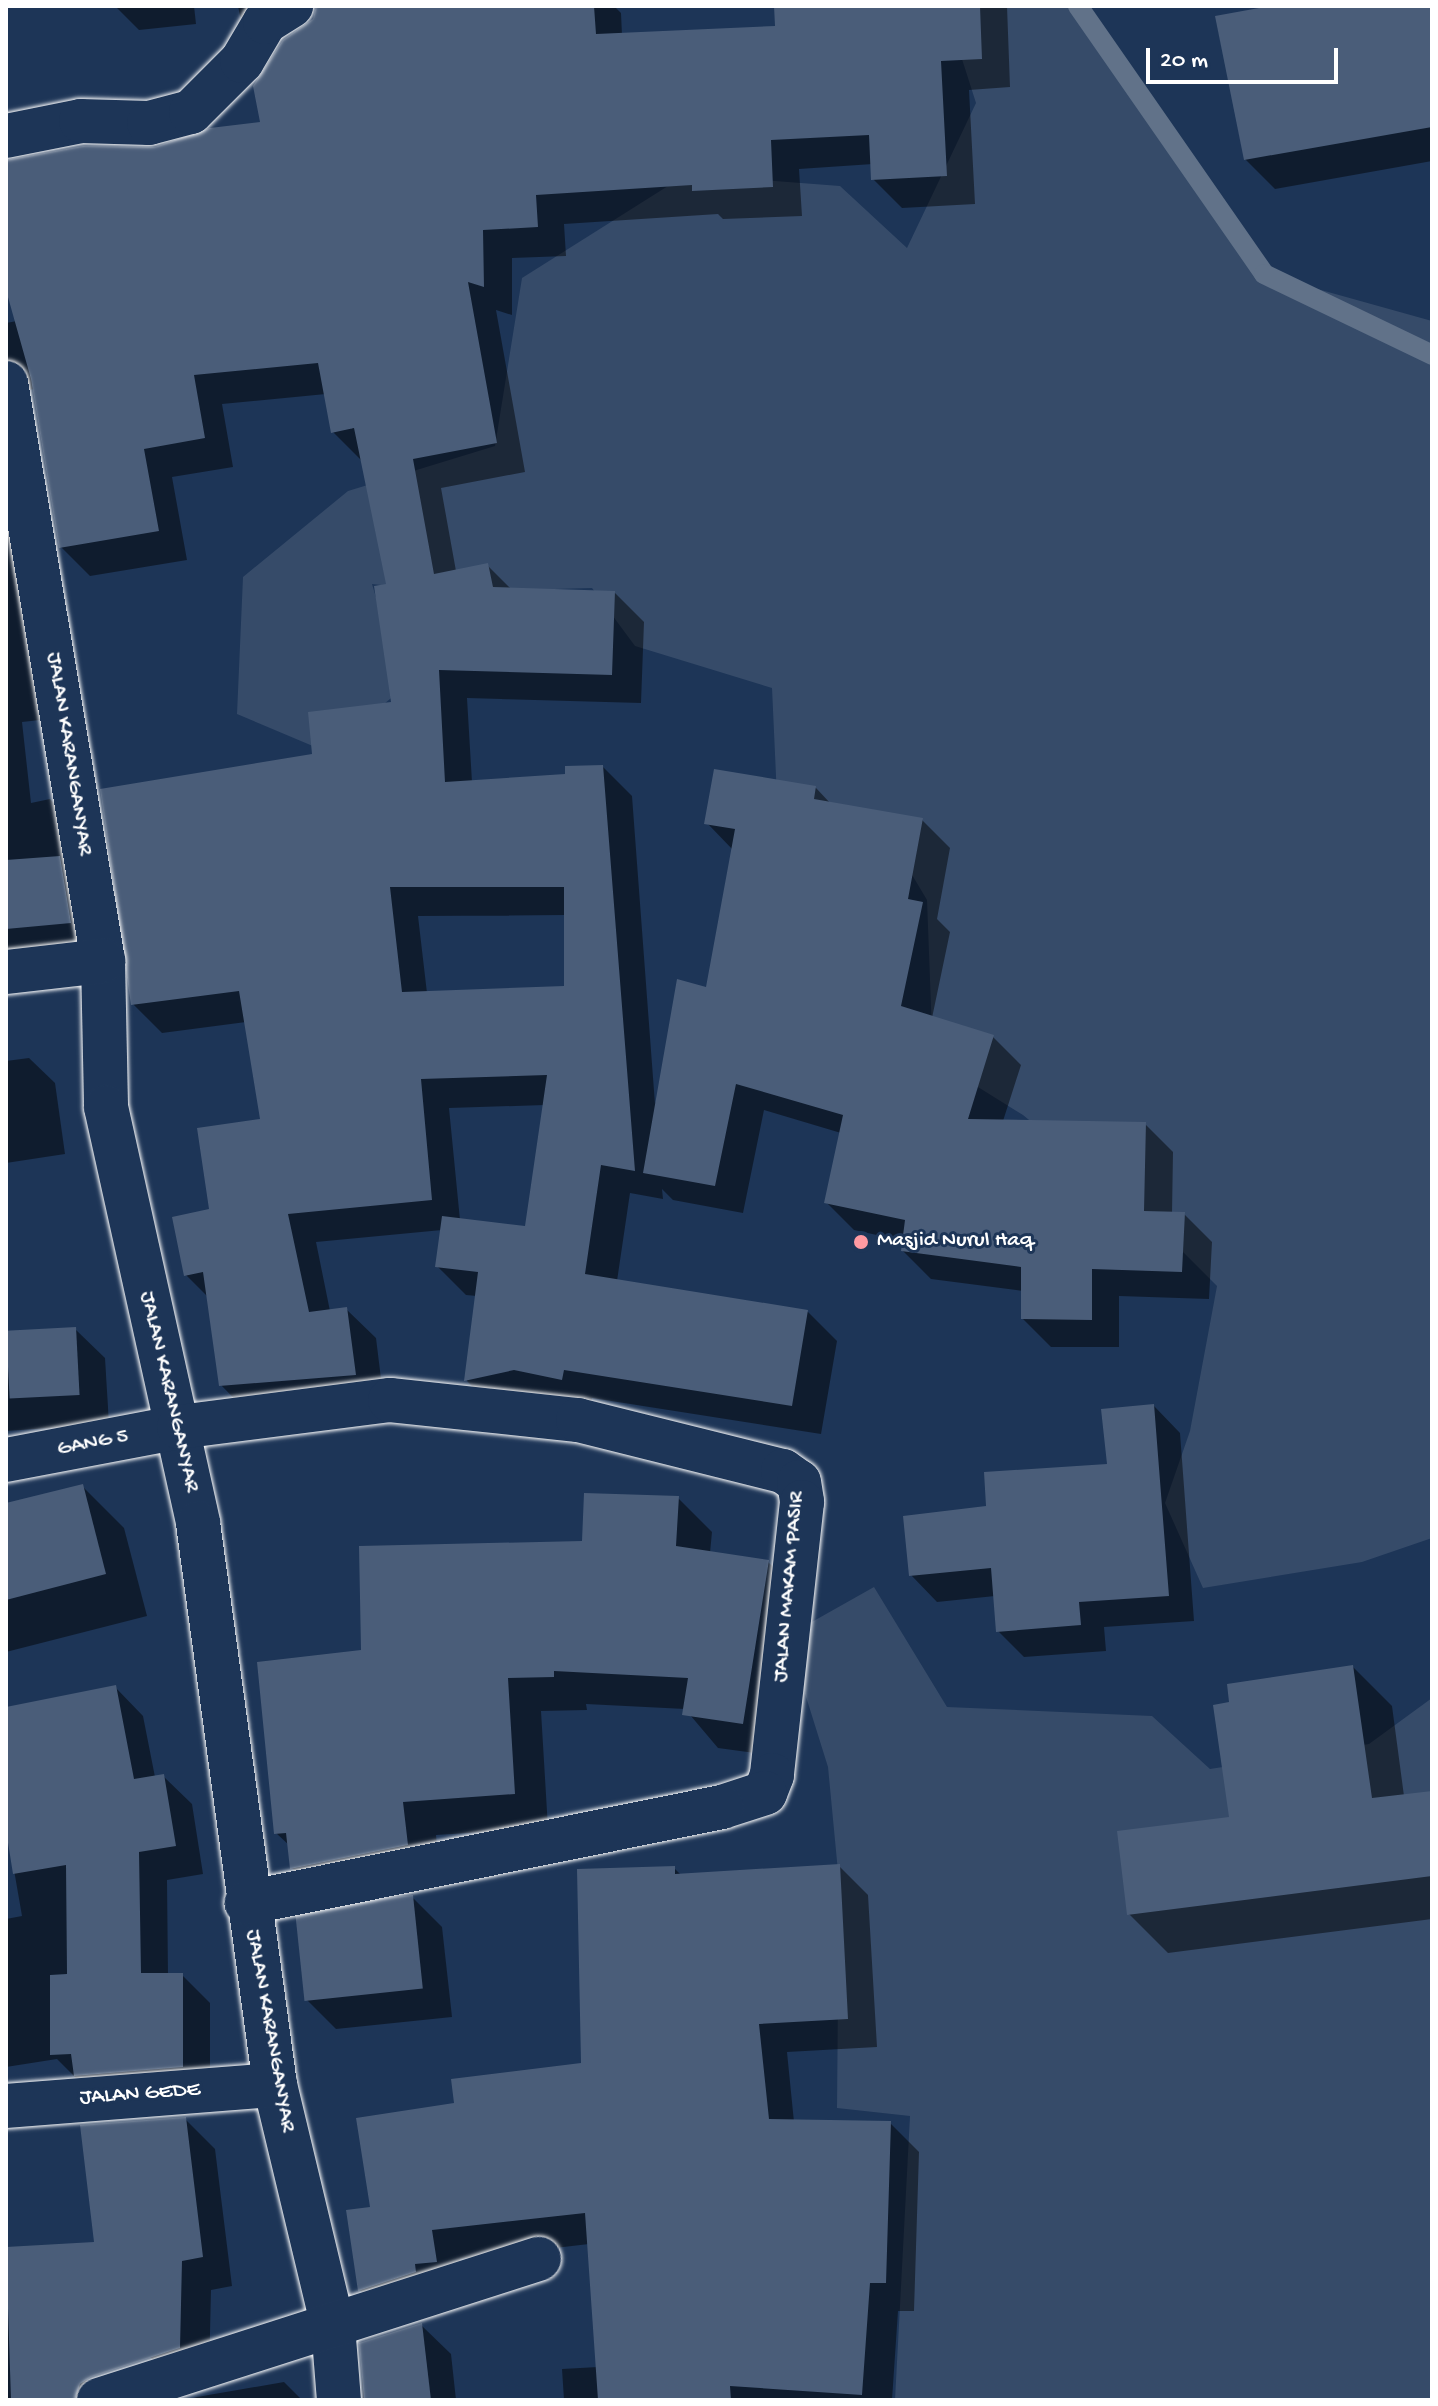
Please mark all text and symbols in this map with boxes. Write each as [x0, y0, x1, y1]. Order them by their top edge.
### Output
scale bar [1150, 32, 1342, 82]
text: 20 m [1160, 47, 1208, 76]
street label: JALAN KARANGANYAR [39, 651, 97, 857]
place label: Masjid Nurul Haq [877, 1229, 1033, 1255]
marker: Masjid Nurul Haq [852, 1233, 870, 1251]
street label: JALAN KARANGANYAR [132, 1289, 204, 1495]
street label: GANG 5 [55, 1424, 131, 1464]
street label: JALAN MAKAM PASIR [769, 1491, 811, 1683]
street label: JALAN KARANGANYAR [238, 1928, 300, 2134]
street label: JALAN GEDE [79, 2078, 201, 2112]

